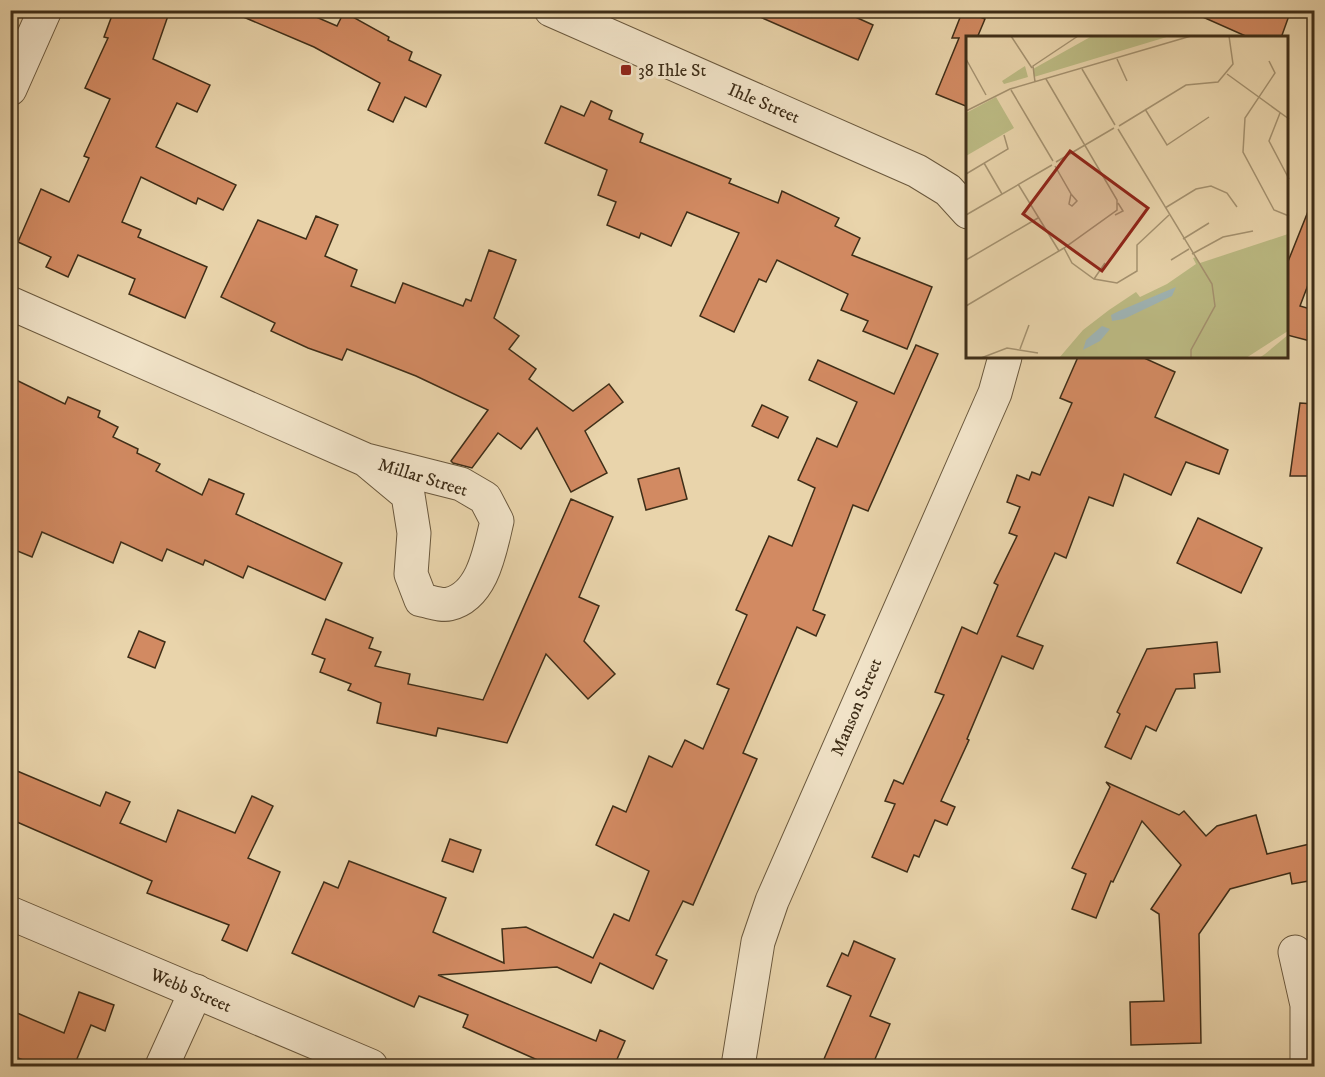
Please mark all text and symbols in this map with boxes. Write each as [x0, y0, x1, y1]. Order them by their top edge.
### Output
inset map [966, 36, 1289, 358]
place label: 38 Ihle St [638, 60, 707, 82]
marker: 38 Ihle St [619, 63, 633, 77]
street label: Ihle Street [724, 79, 803, 129]
street label: Millar Street [375, 454, 470, 502]
street label: Manson Street [826, 655, 887, 760]
street label: Webb Street [146, 964, 235, 1018]

